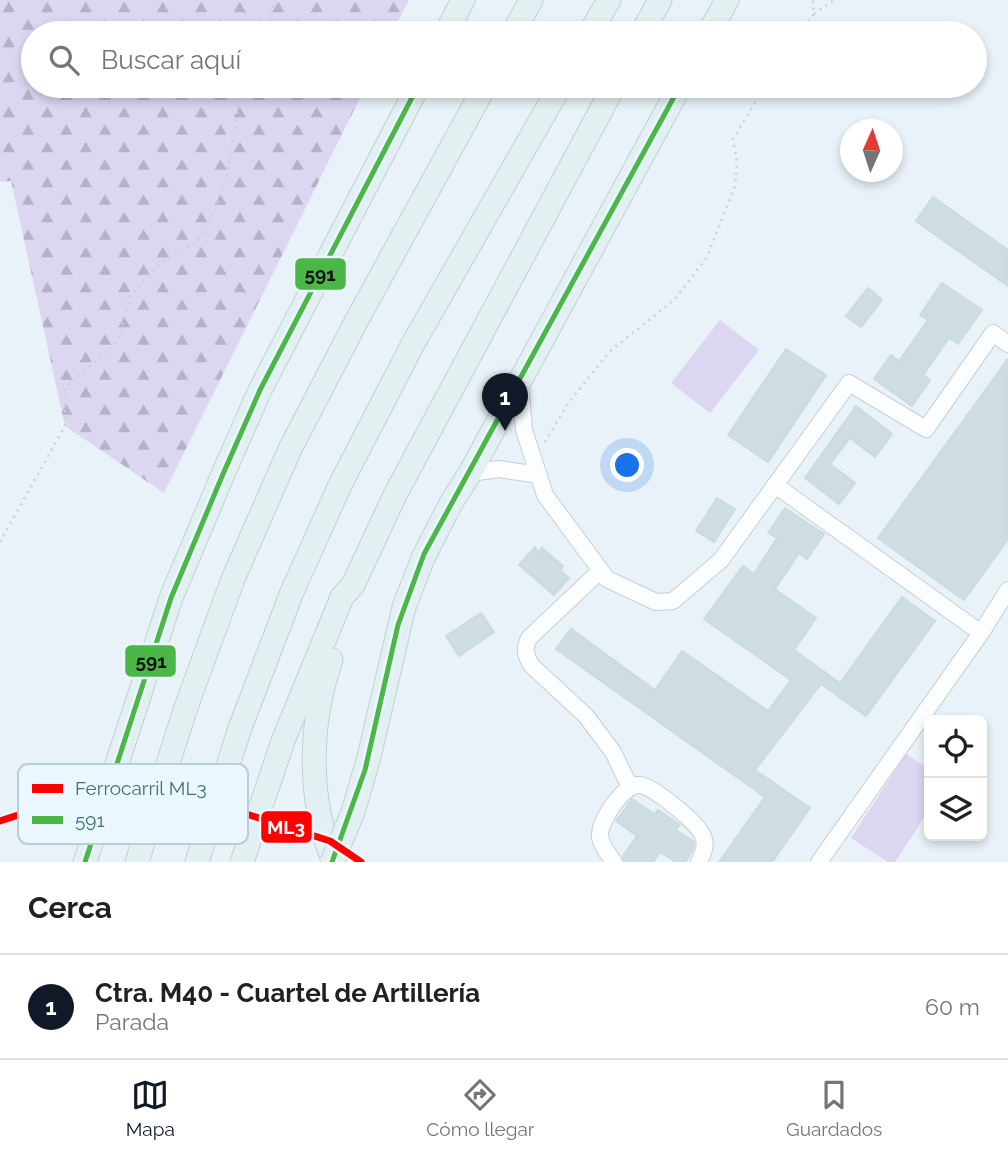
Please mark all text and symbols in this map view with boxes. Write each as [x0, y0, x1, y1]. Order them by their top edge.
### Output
search box [21, 21, 987, 98]
icon: search [45, 41, 83, 79]
text: Buscar aquí [101, 45, 241, 75]
north arrow [840, 119, 903, 182]
line badge: 591 [294, 257, 347, 291]
text: 591 [304, 263, 336, 285]
pin: 1 [482, 373, 528, 431]
your location [610, 448, 644, 482]
line badge: 591 [124, 644, 177, 678]
text: 591 [135, 650, 167, 672]
map controls [924, 715, 987, 841]
button: locate [924, 715, 987, 778]
legend [18, 764, 248, 844]
text: Ferrocarril ML3 [75, 777, 207, 799]
button: layers [924, 778, 987, 841]
text: 591 [75, 809, 105, 831]
line badge: ML3 [260, 810, 313, 844]
text: ML3 [267, 816, 305, 838]
text: Cerca [28, 890, 112, 925]
text: Ctra. M40 - Cuartel de Artillería [95, 978, 480, 1008]
text: 1 [45, 993, 57, 1020]
text: 60 m [925, 993, 980, 1020]
text: Parada [95, 1008, 169, 1035]
tab: Mapa [126, 1076, 175, 1140]
tab: Cómo llegar [426, 1076, 535, 1140]
tab: Guardados [786, 1076, 882, 1140]

